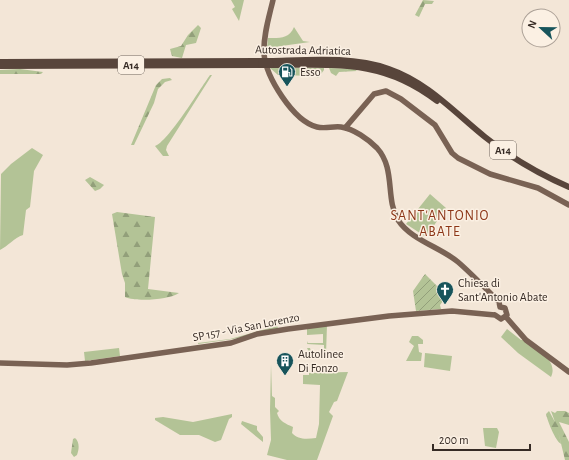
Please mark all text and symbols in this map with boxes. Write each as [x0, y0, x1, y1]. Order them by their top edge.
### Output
north arrow [521, 8, 561, 48]
text: N [526, 19, 539, 30]
street label: Autostrada Adriatica [255, 43, 351, 57]
road number: A14 [118, 56, 144, 74]
fuel station icon: Esso [277, 62, 297, 87]
place label: Esso [300, 66, 321, 78]
road number: A14 [490, 141, 516, 159]
district label: SANT'ANTONIO ABATE [390, 209, 490, 239]
place label: Chiesa di Sant'Antonio Abate [458, 277, 548, 303]
church icon: Chiesa di Sant'Antonio Abate [435, 280, 455, 305]
street label: SP 157 - Via San Lorenzo [191, 311, 301, 343]
place label: Autolinee Di Fonzo [298, 348, 344, 374]
building icon: Autolinee Di Fonzo [275, 351, 295, 376]
scale bar [433, 426, 530, 452]
text: 200 m [439, 434, 469, 446]

